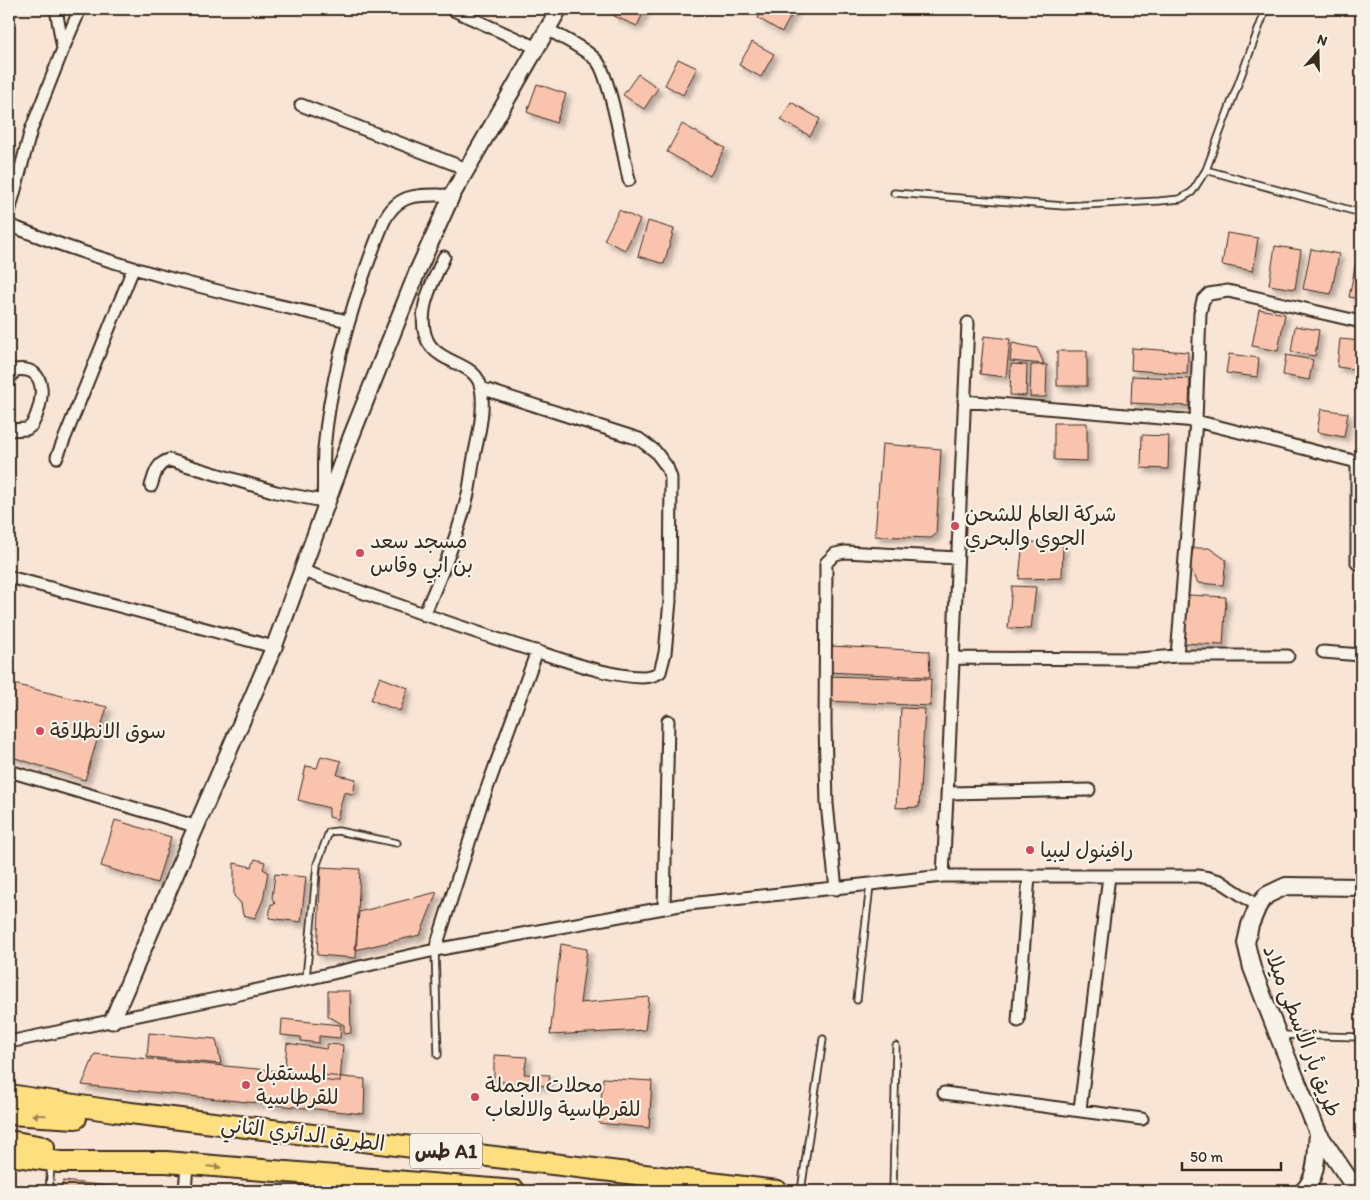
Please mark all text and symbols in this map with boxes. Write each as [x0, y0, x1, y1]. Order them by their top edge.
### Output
north arrow [1292, 28, 1342, 78]
text: N [1315, 31, 1330, 50]
place label: شركة العالم للشحن الجوي والبحري [965, 501, 1116, 553]
marker: شركة العالم للشحن الجوي والبحري [949, 520, 961, 532]
place label: مسجد سعد بن ابي وقاس [370, 528, 473, 584]
marker: مسجد سعد بن ابي وقاس [354, 547, 366, 559]
place label: سوق الانطلاقة [50, 718, 166, 744]
marker: سوق الانطلاقة [34, 725, 46, 737]
place label: رافينول ليبيا [1040, 837, 1134, 864]
marker: رافينول ليبيا [1024, 844, 1036, 856]
street label: طريق بأر الأسطى ميلاد [1256, 941, 1348, 1121]
place label: المستقبل للقرطاسية [256, 1060, 339, 1109]
place label: محلات الجملة للقرطاسية والالعاب [485, 1072, 641, 1122]
marker: المستقبل للقرطاسية [240, 1079, 252, 1091]
marker: محلات الجملة للقرطاسية والالعاب [469, 1091, 481, 1103]
one-way arrow [31, 1111, 47, 1119]
street label: الطريق الدائري الثاني [219, 1111, 386, 1163]
road number: طس A1 [410, 1134, 482, 1168]
scale bar [1182, 1140, 1281, 1172]
text: 50 m [1190, 1148, 1223, 1166]
one-way arrow [207, 1163, 223, 1171]

